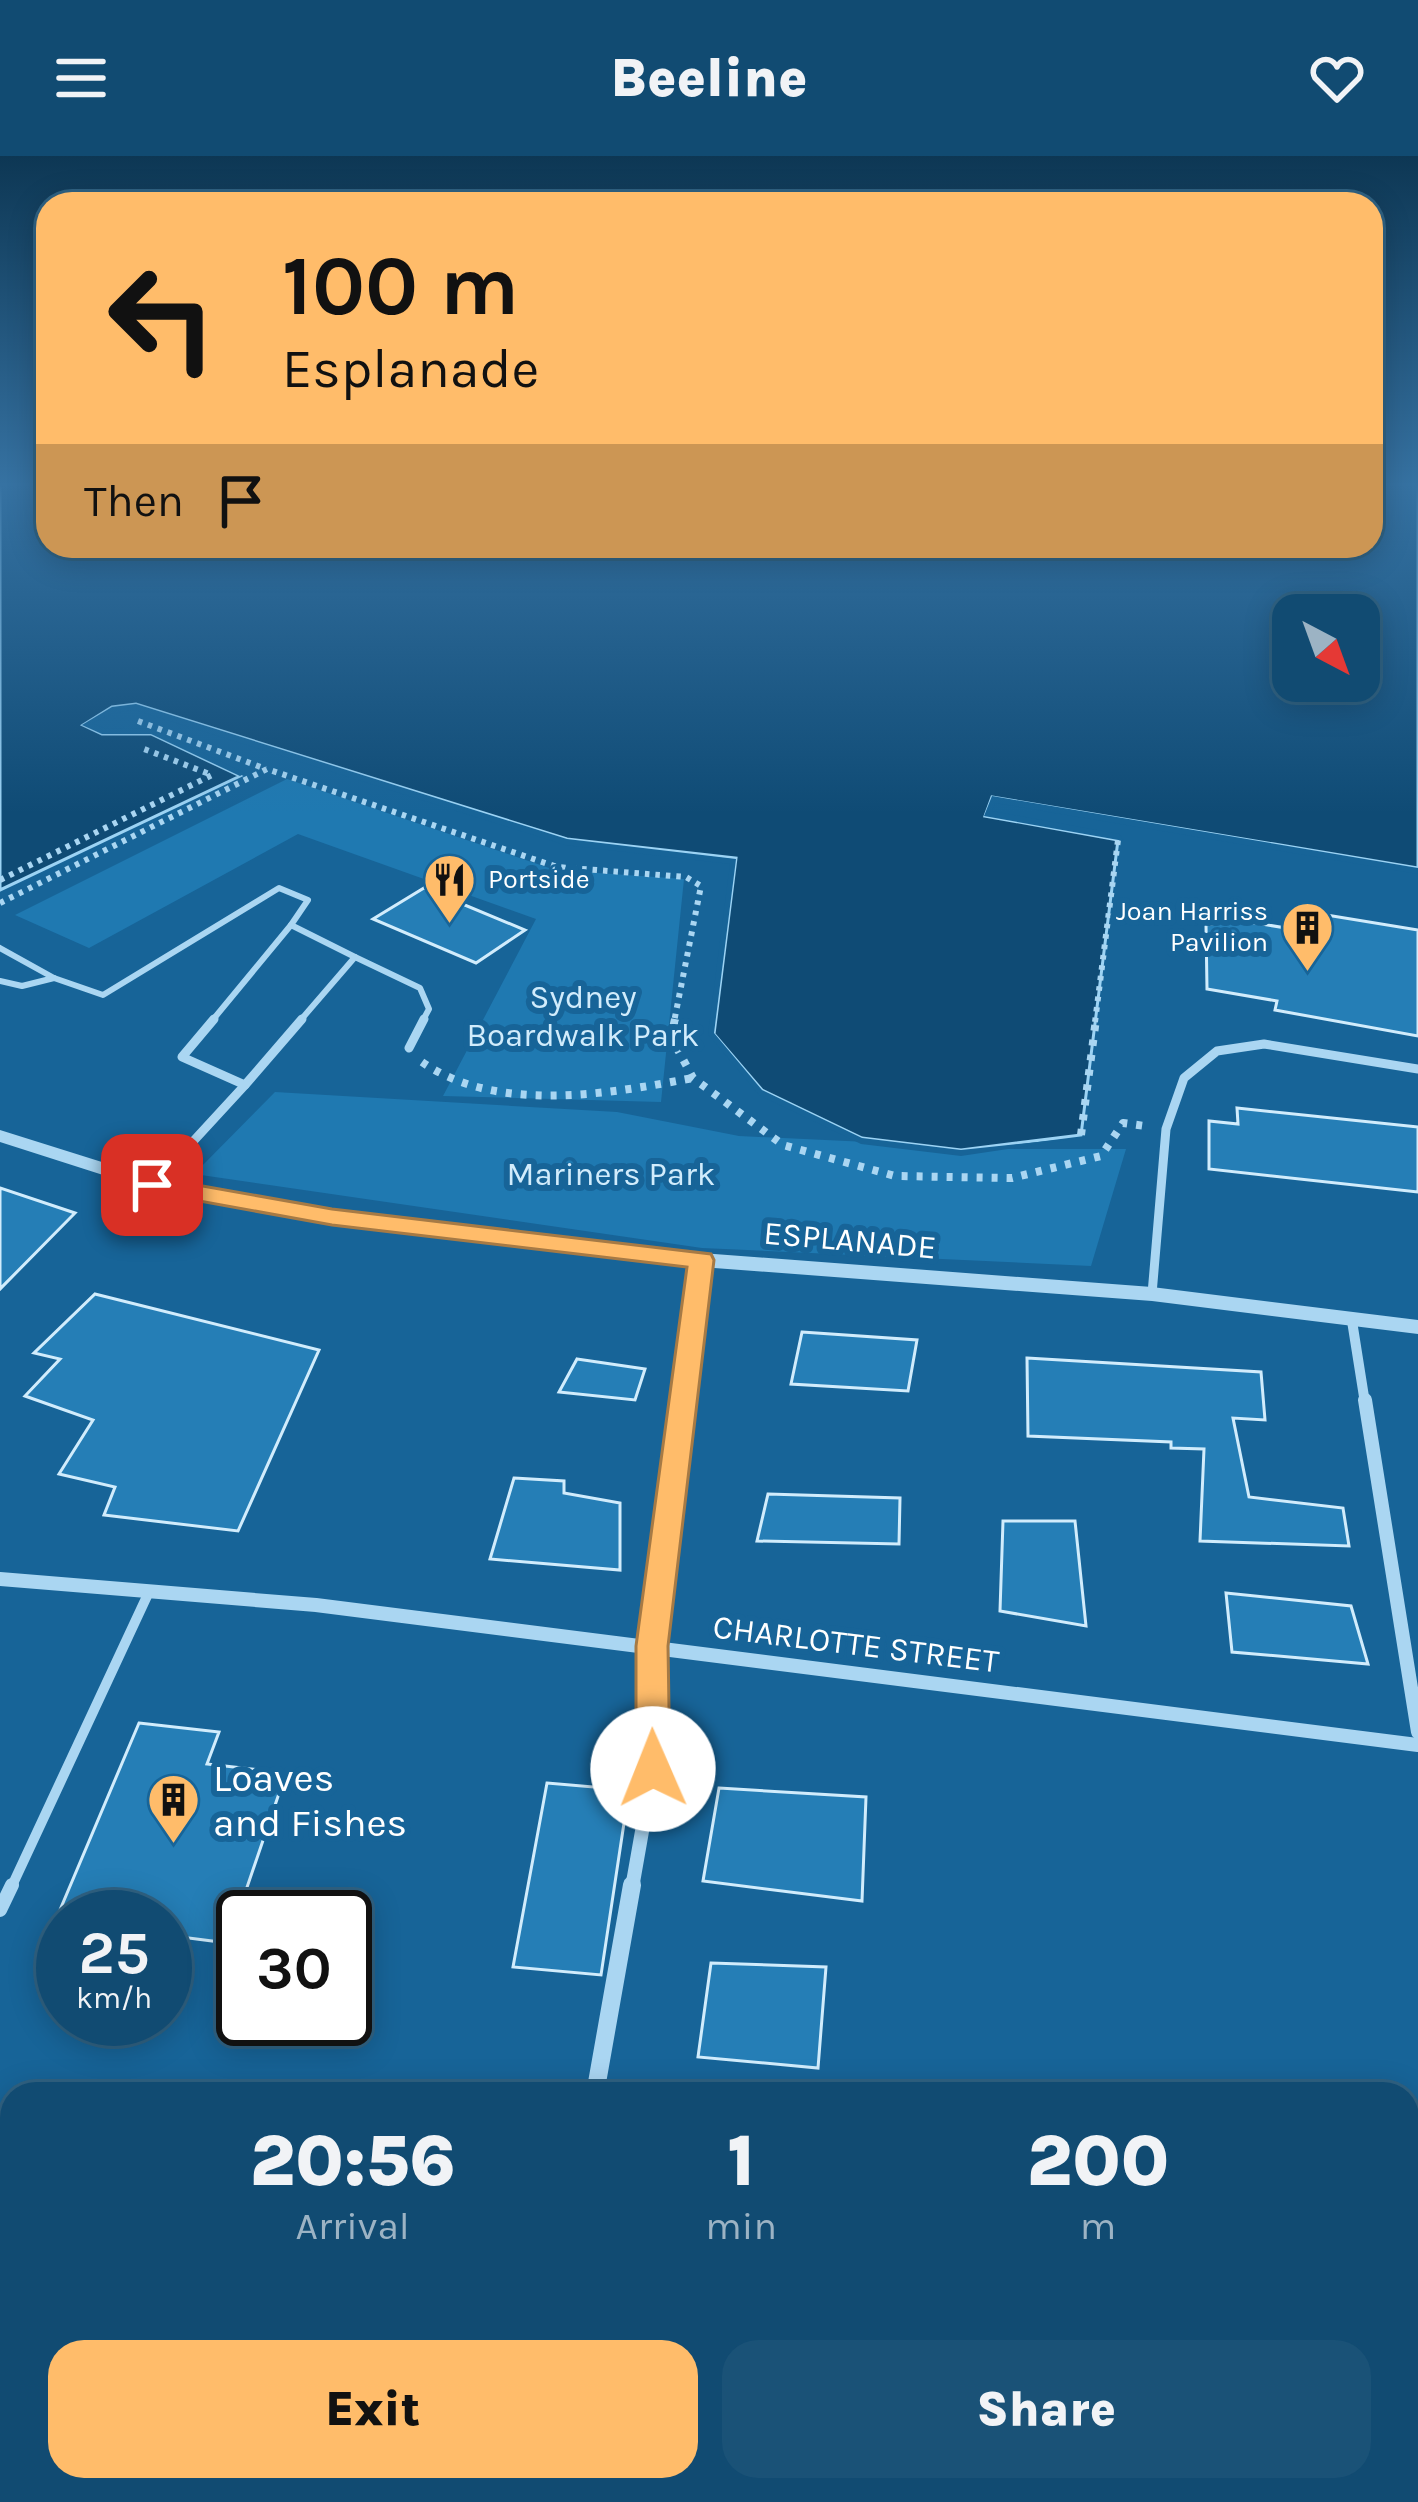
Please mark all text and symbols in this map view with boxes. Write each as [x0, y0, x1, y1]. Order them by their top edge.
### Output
icon: menu [48, 45, 114, 111]
icon: heart [1304, 45, 1370, 111]
text: Beeline [610, 46, 808, 110]
text: 100 m [282, 237, 519, 335]
icon: left [84, 240, 240, 396]
text: Esplanade [282, 337, 539, 401]
icon: arrive [208, 468, 274, 534]
text: Then [84, 475, 184, 527]
north arrow [1272, 594, 1380, 702]
map controls [1272, 594, 1380, 702]
restaurant icon: Portside [421, 851, 477, 925]
place label: Portside [488, 863, 590, 895]
place label: Joan Harriss Pavilion [1116, 895, 1268, 958]
building icon: Joan Harriss Pavilion [1279, 899, 1335, 973]
park label: Sydney Boardwalk Park [467, 978, 699, 1054]
pin [101, 1134, 203, 1236]
icon: arrive [119, 1152, 185, 1218]
park label: Mariners Park [507, 1155, 715, 1193]
street label: ESPLANADE [762, 1214, 938, 1266]
street label: CHARLOTTE STREET [711, 1608, 1002, 1680]
position arrow [590, 1706, 716, 1832]
place label: Loaves and Fishes [213, 1755, 407, 1846]
building icon: Loaves and Fishes [146, 1771, 202, 1845]
speed limit sign: 30 [216, 1890, 372, 2046]
text: 25 [78, 1918, 150, 1988]
text: km/h [76, 1980, 152, 2016]
text: 20:56 [250, 2119, 456, 2203]
text: 1 [727, 2119, 755, 2203]
text: 200 [1027, 2119, 1169, 2203]
text: Arrival [296, 2203, 410, 2249]
text: min [705, 2203, 777, 2249]
text: m [1080, 2203, 1116, 2249]
button: Exit [48, 2340, 698, 2478]
button: Share [722, 2340, 1371, 2478]

